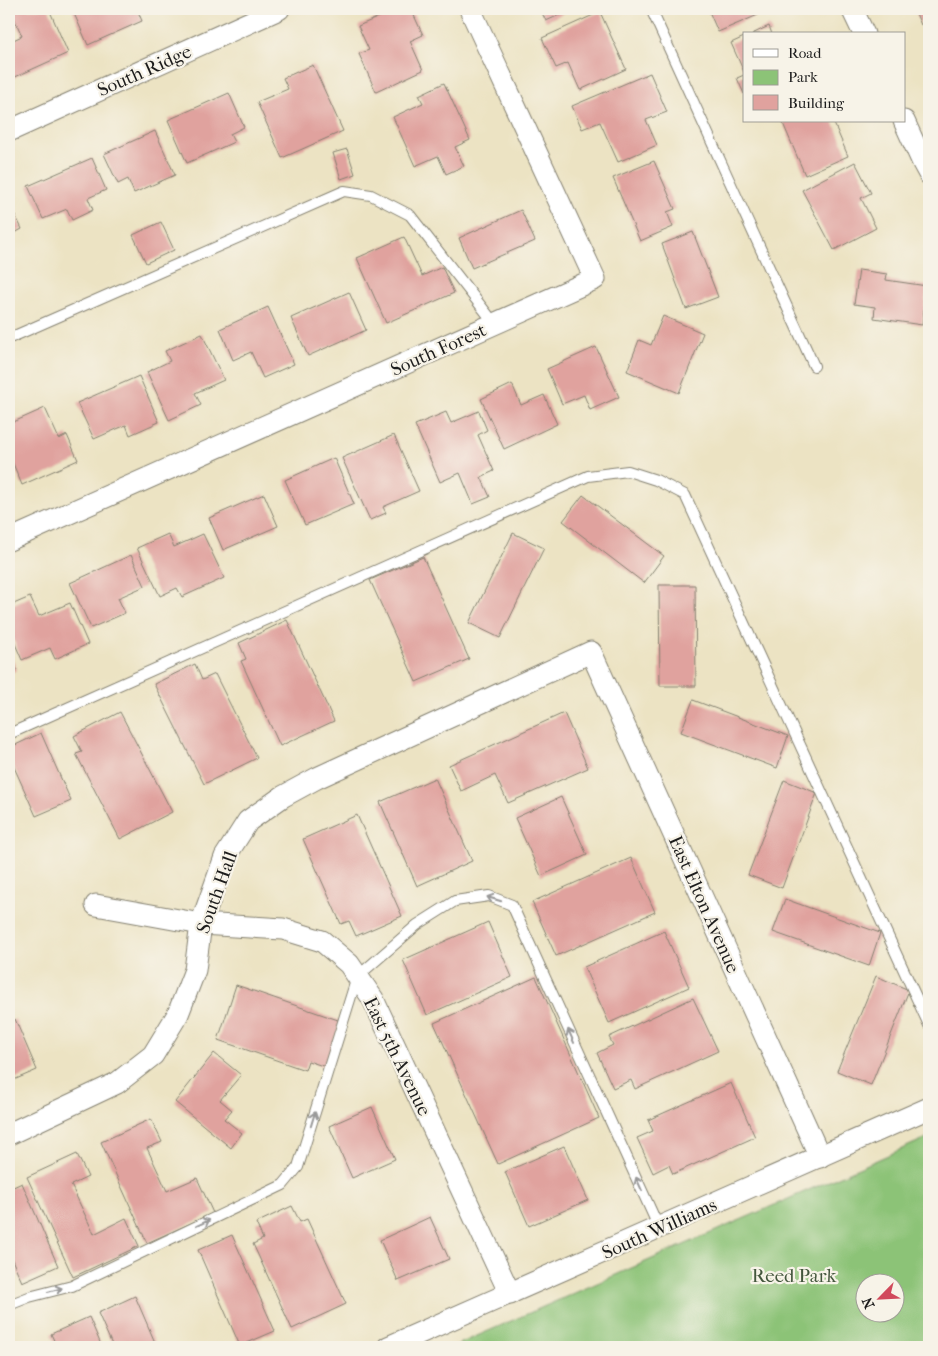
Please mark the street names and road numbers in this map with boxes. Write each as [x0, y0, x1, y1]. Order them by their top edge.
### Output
street label: South Ridge [94, 40, 195, 101]
street label: South Forest [387, 319, 490, 381]
street label: East Elton Avenue [664, 832, 744, 976]
street label: South Hall [192, 848, 242, 936]
street label: East 5th Avenue [359, 994, 435, 1119]
street label: South Williams [599, 1194, 720, 1264]

